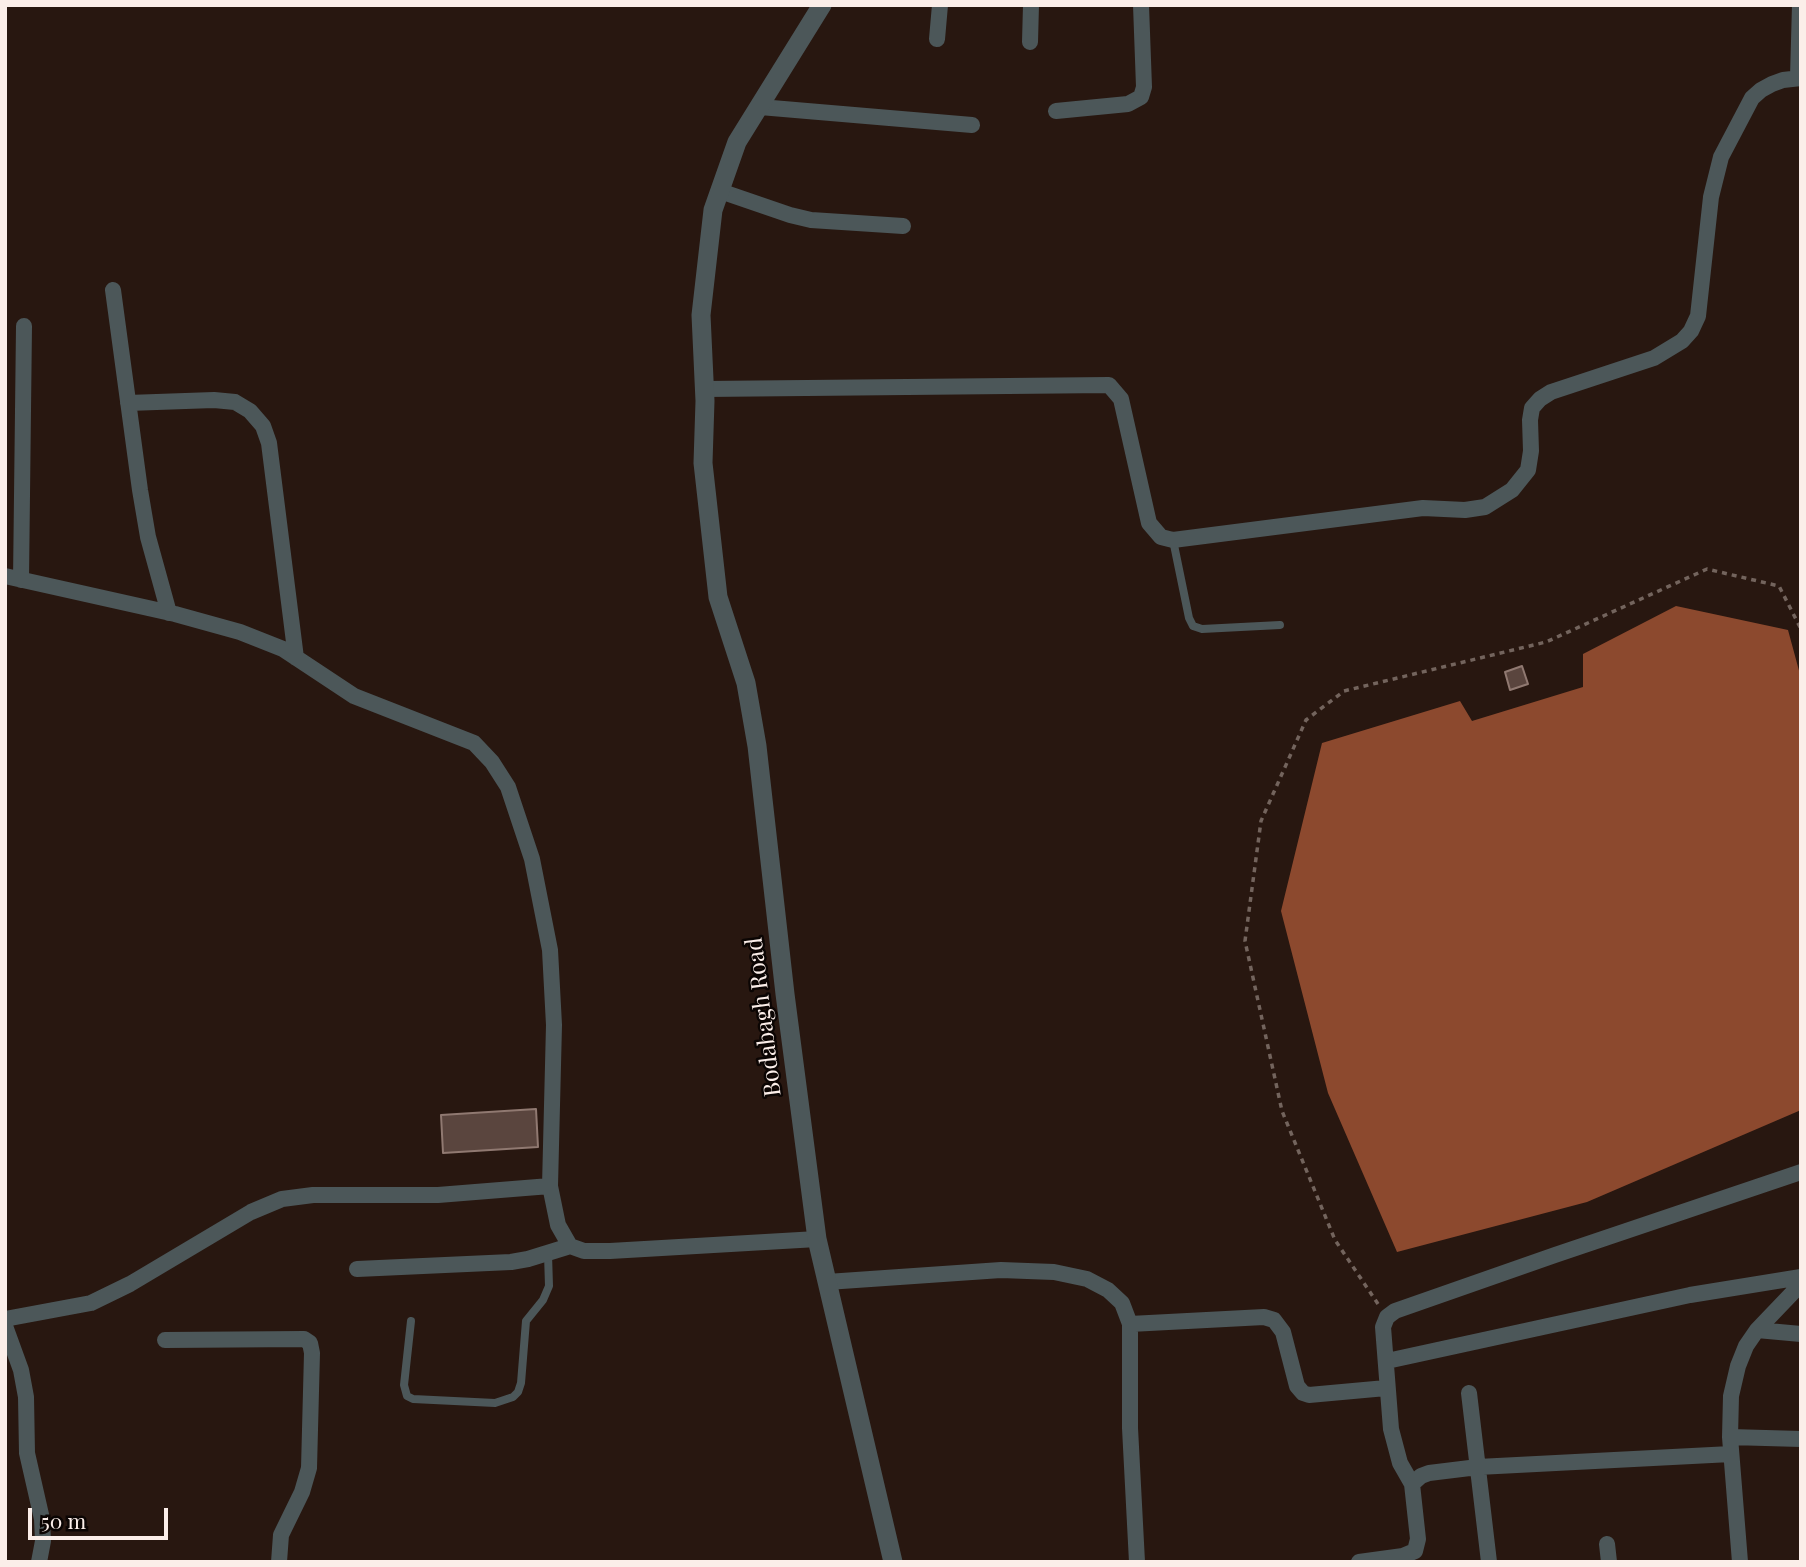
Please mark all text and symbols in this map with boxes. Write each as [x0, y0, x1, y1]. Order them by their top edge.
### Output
street label: Bodabagh Road [741, 936, 787, 1098]
scale bar [32, 1494, 172, 1538]
text: 50 m [41, 1506, 86, 1534]

